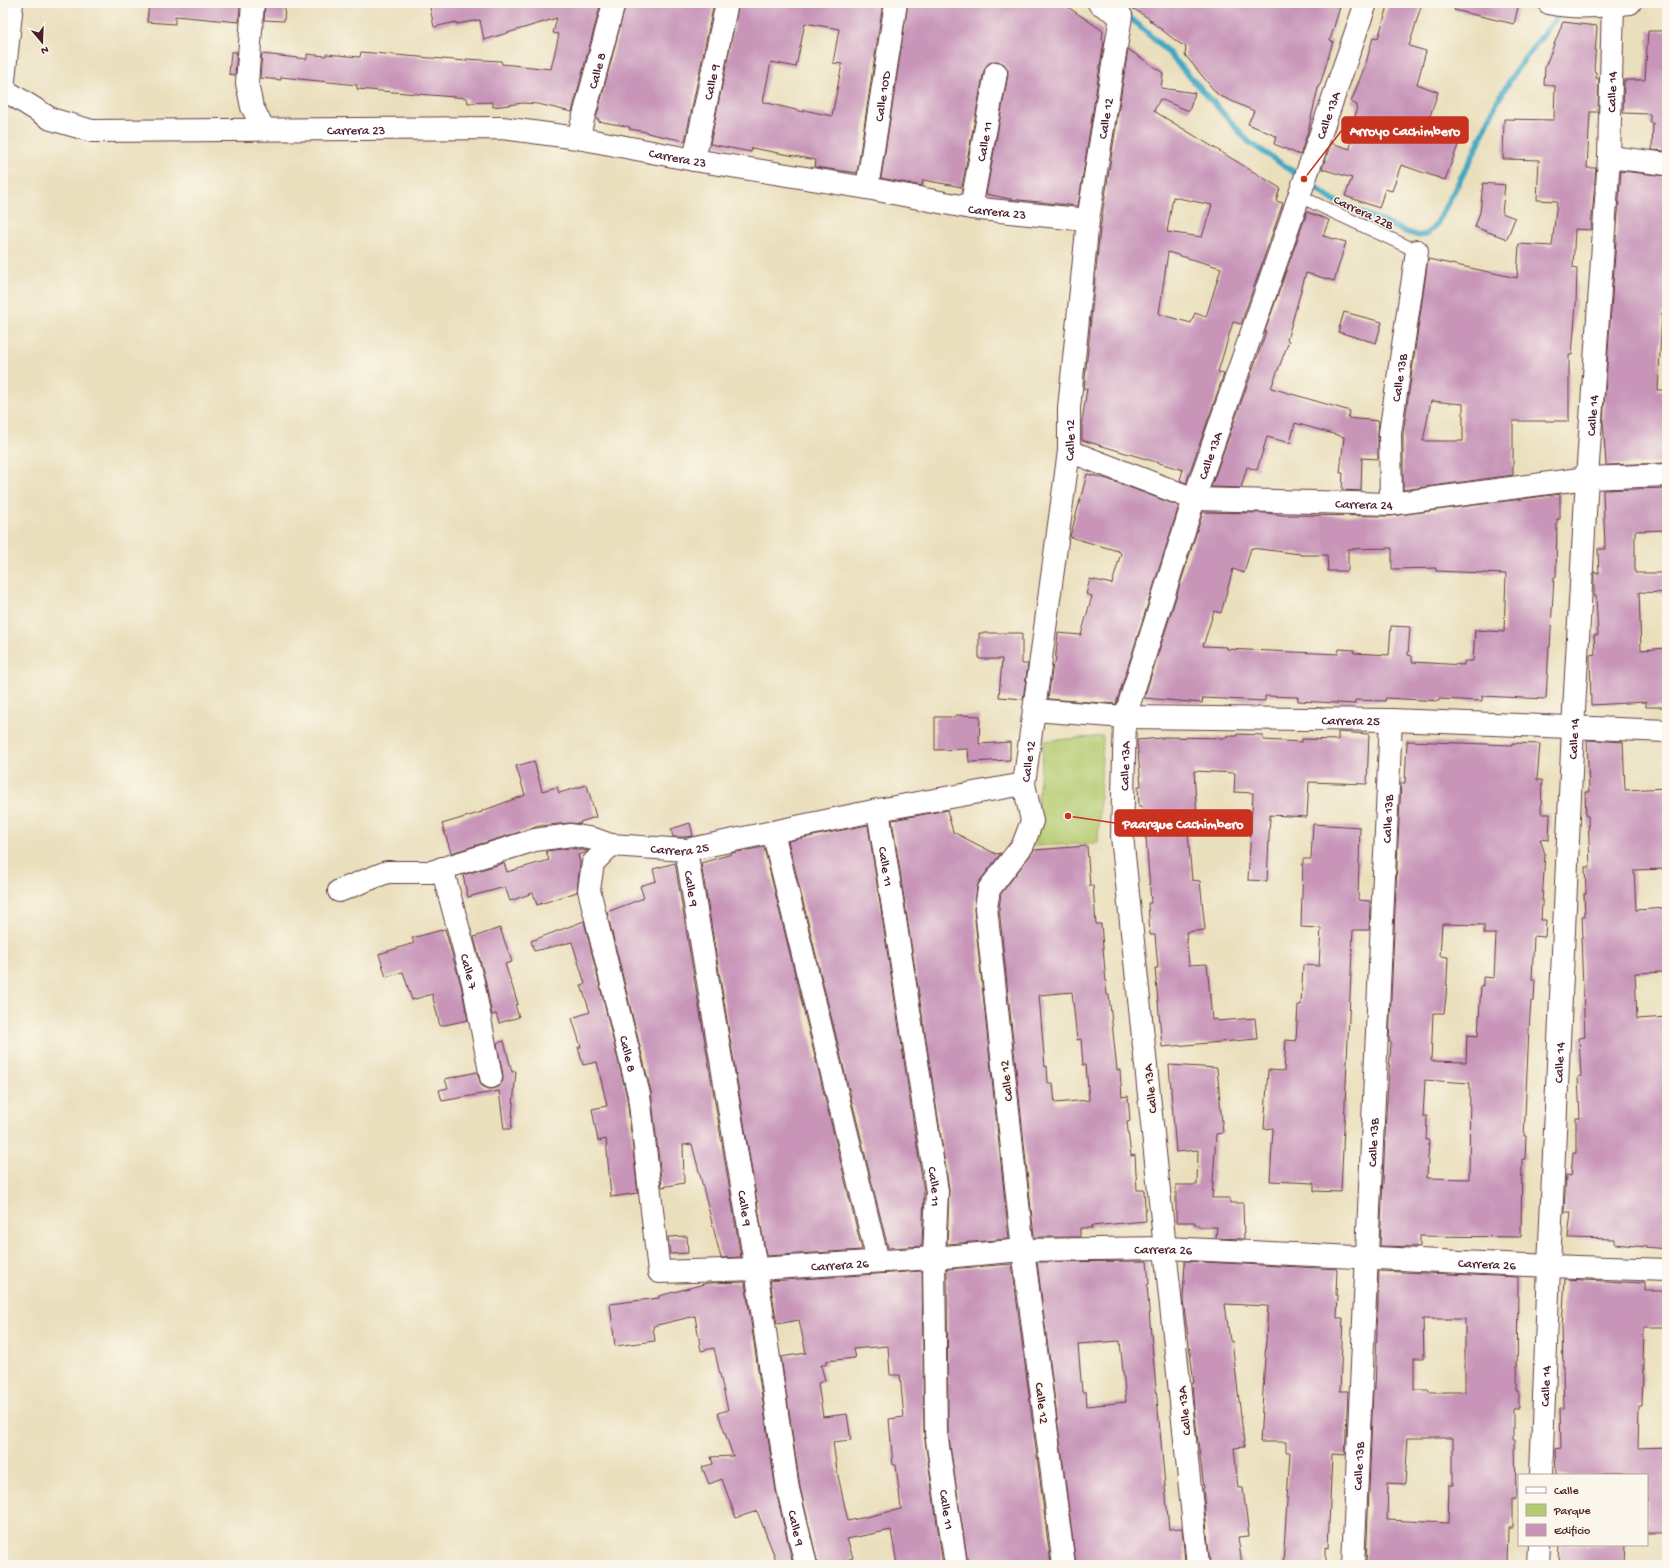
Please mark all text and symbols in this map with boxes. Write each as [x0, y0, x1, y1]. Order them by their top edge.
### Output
north arrow [22, 22, 62, 62]
text: N [39, 43, 50, 56]
street label: Calle 8 [586, 51, 610, 91]
street label: Calle 9 [702, 62, 724, 102]
street label: Calle 10D [873, 70, 895, 123]
street label: Calle 14 [1605, 71, 1621, 113]
street label: Calle 13A [1314, 89, 1345, 142]
street label: Calle 12 [1096, 96, 1118, 140]
callout: Arroyo Cachimbero [1342, 117, 1468, 143]
street label: Calle 11 [975, 120, 997, 163]
street label: Carrera 23 [327, 124, 386, 139]
text: Arroyo Cachimbero [1349, 124, 1461, 141]
street label: Carrera 23 [647, 147, 707, 172]
street label: Carrera 22B [1331, 193, 1396, 234]
street label: Carrera 23 [967, 203, 1027, 224]
street label: Calle 13B [1390, 353, 1412, 403]
street label: Calle 14 [1585, 394, 1603, 436]
street label: Calle 12 [1063, 419, 1079, 462]
street label: Calle 13A [1196, 429, 1227, 482]
street label: Carrera 24 [1335, 498, 1393, 514]
street label: Carrera 25 [1321, 714, 1380, 730]
street label: Calle 14 [1567, 718, 1584, 760]
street label: Calle 12 [1019, 739, 1040, 783]
street label: Calle 13A [1118, 740, 1134, 791]
street label: Calle 13B [1380, 794, 1398, 843]
callout: Paarque Cachimbero [1115, 810, 1252, 836]
text: Paarque Cachimbero [1121, 817, 1244, 834]
street label: Carrera 25 [650, 840, 711, 860]
street label: Calle 11 [874, 846, 895, 888]
street label: Calle 9 [680, 870, 700, 909]
street label: Calle 7 [456, 952, 479, 992]
street label: Calle 8 [615, 1034, 638, 1074]
street label: Calle 14 [1552, 1042, 1569, 1083]
street label: Calle 12 [998, 1059, 1017, 1102]
street label: Calle 13A [1141, 1062, 1162, 1114]
street label: Calle 13B [1366, 1118, 1383, 1167]
street label: Calle 11 [923, 1166, 942, 1207]
street label: Calle 9 [733, 1189, 754, 1228]
street label: Carrera 26 [1134, 1243, 1193, 1259]
street label: Carrera 26 [811, 1257, 870, 1276]
street label: Carrera 26 [1458, 1257, 1517, 1274]
street label: Calle 14 [1539, 1365, 1555, 1407]
street label: Calle 12 [1031, 1382, 1051, 1425]
street label: Calle 13A [1175, 1384, 1196, 1436]
street label: Calle 13B [1351, 1441, 1369, 1491]
legend [1518, 1474, 1648, 1546]
text: Calle [1554, 1485, 1579, 1499]
street label: Calle 11 [935, 1489, 956, 1531]
text: Parque [1553, 1505, 1591, 1519]
street label: Calle 9 [783, 1509, 806, 1548]
text: Edificio [1554, 1525, 1590, 1539]

